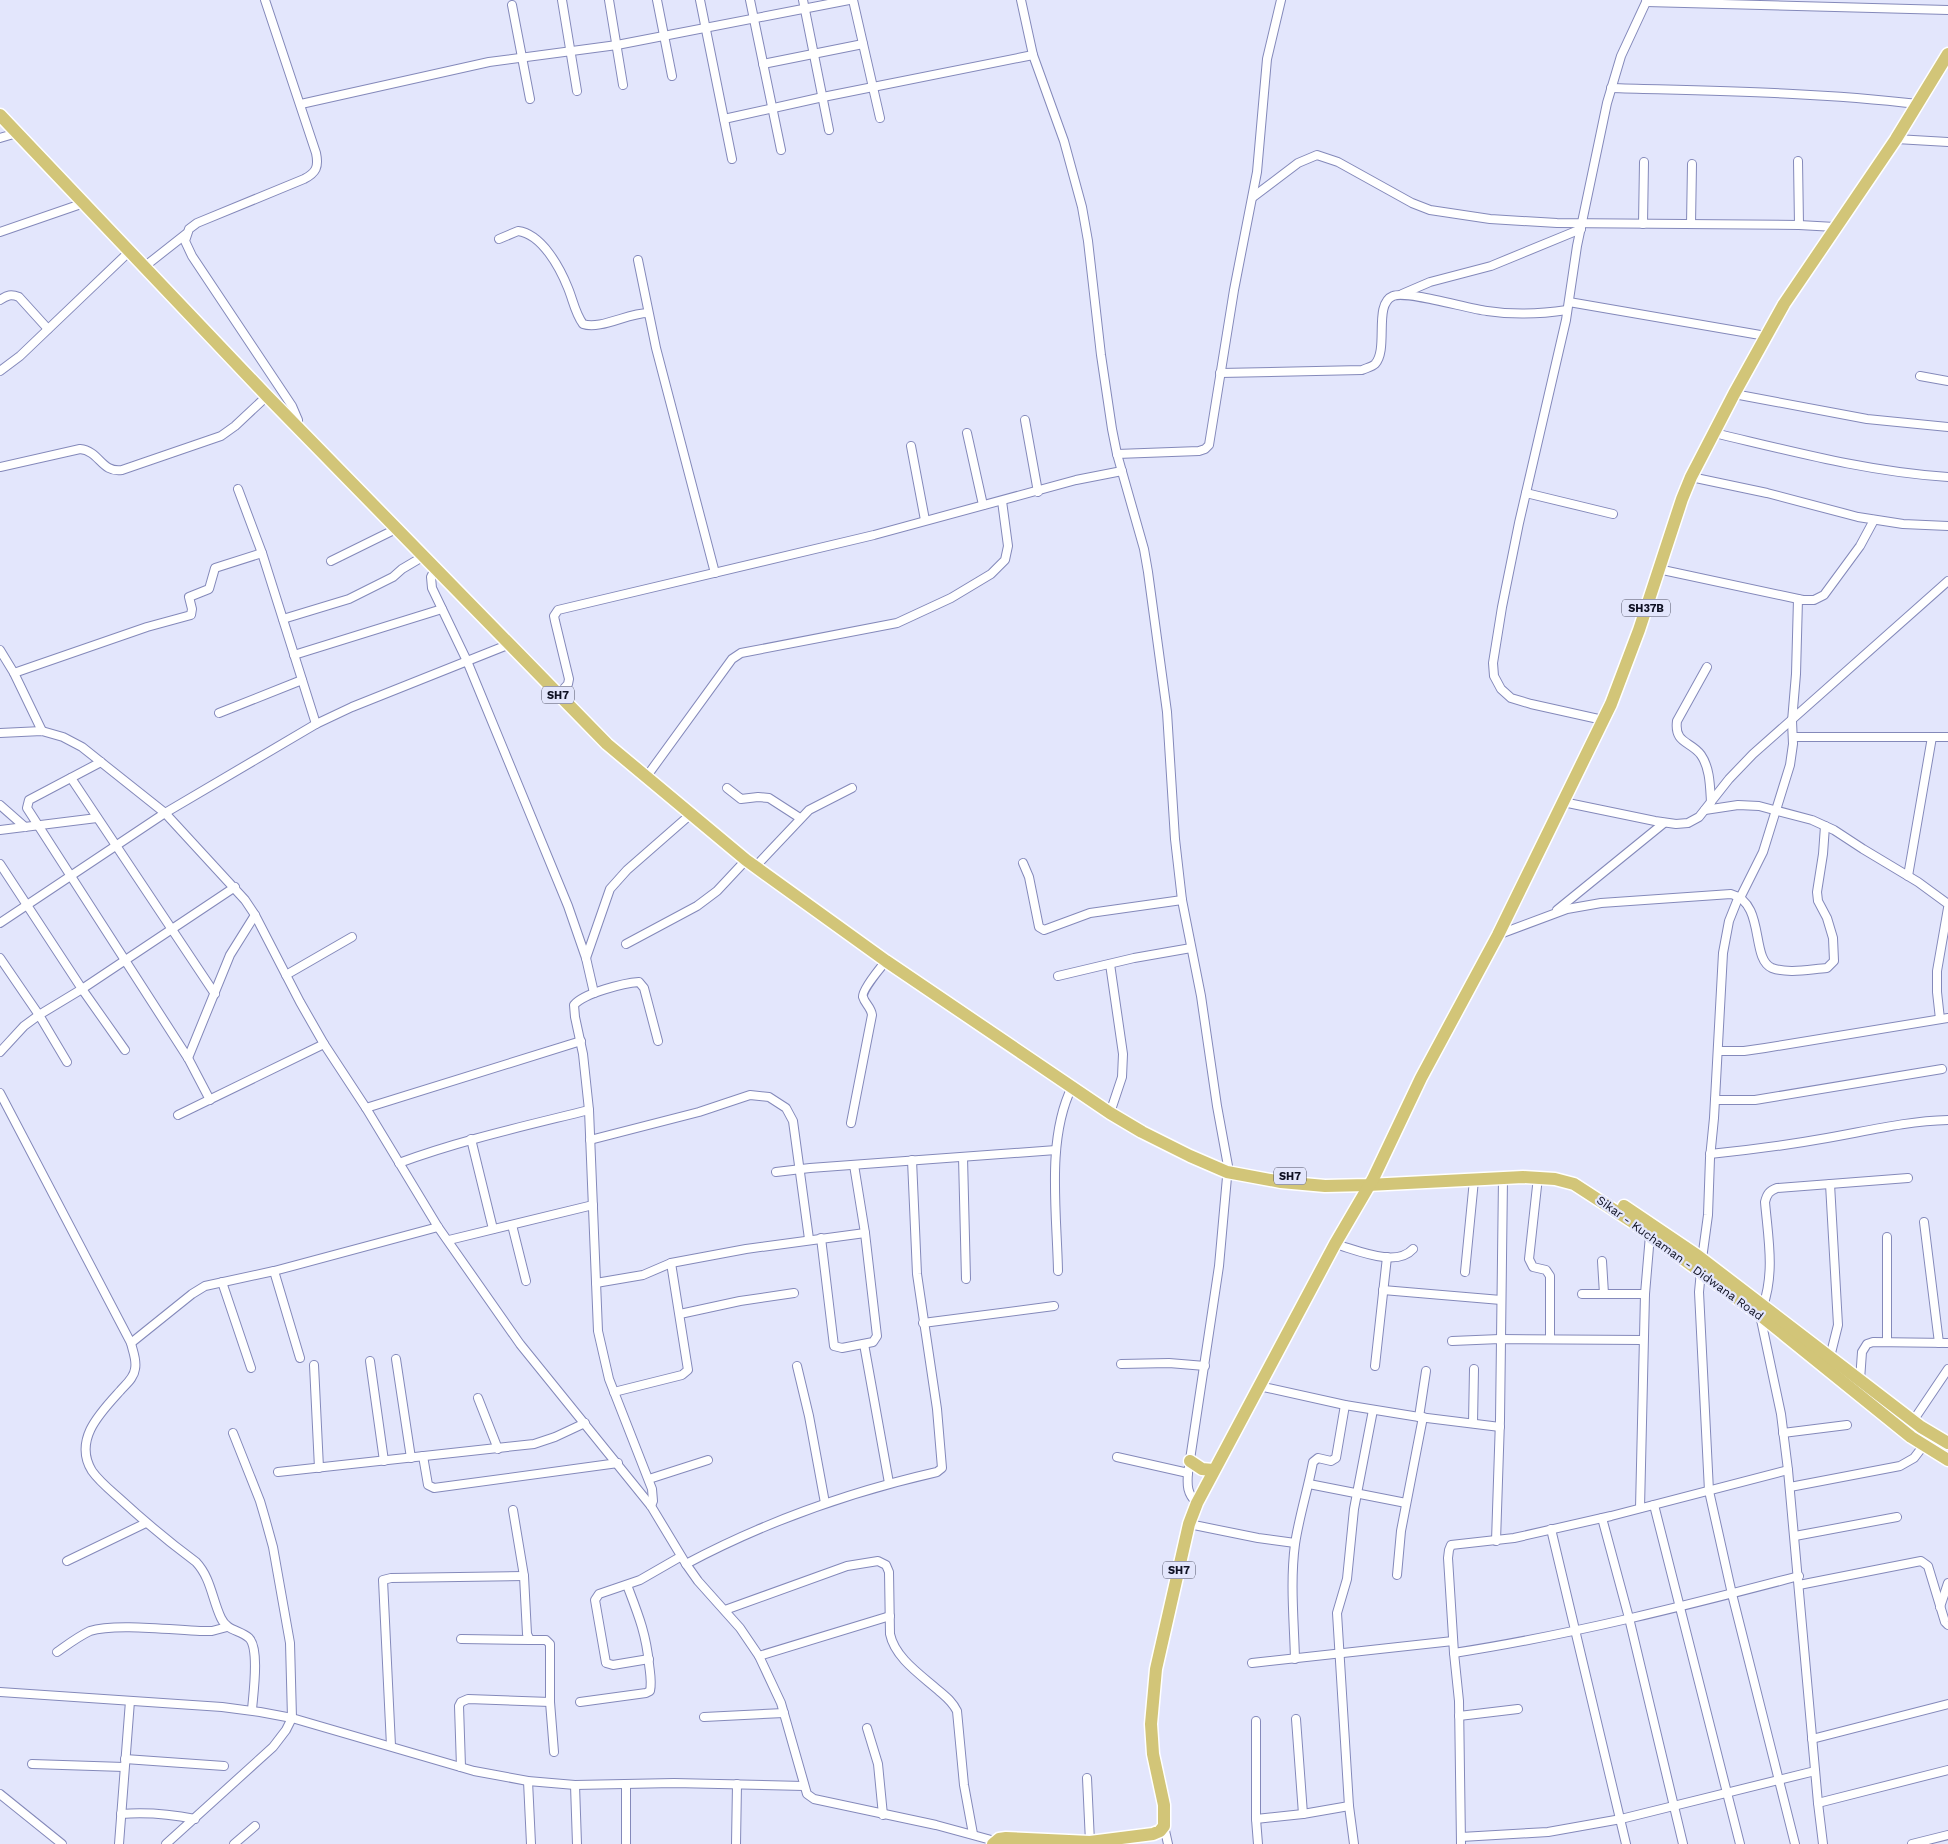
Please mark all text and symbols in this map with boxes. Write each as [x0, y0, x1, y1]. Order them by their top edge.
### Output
road number: SH37B [1622, 600, 1670, 616]
road number: SH7 [542, 686, 574, 704]
road number: SH7 [1274, 1168, 1306, 1184]
street label: Sikar - Kuchaman - Didwana Road [1594, 1193, 1766, 1323]
road number: SH7 [1163, 1562, 1195, 1578]

